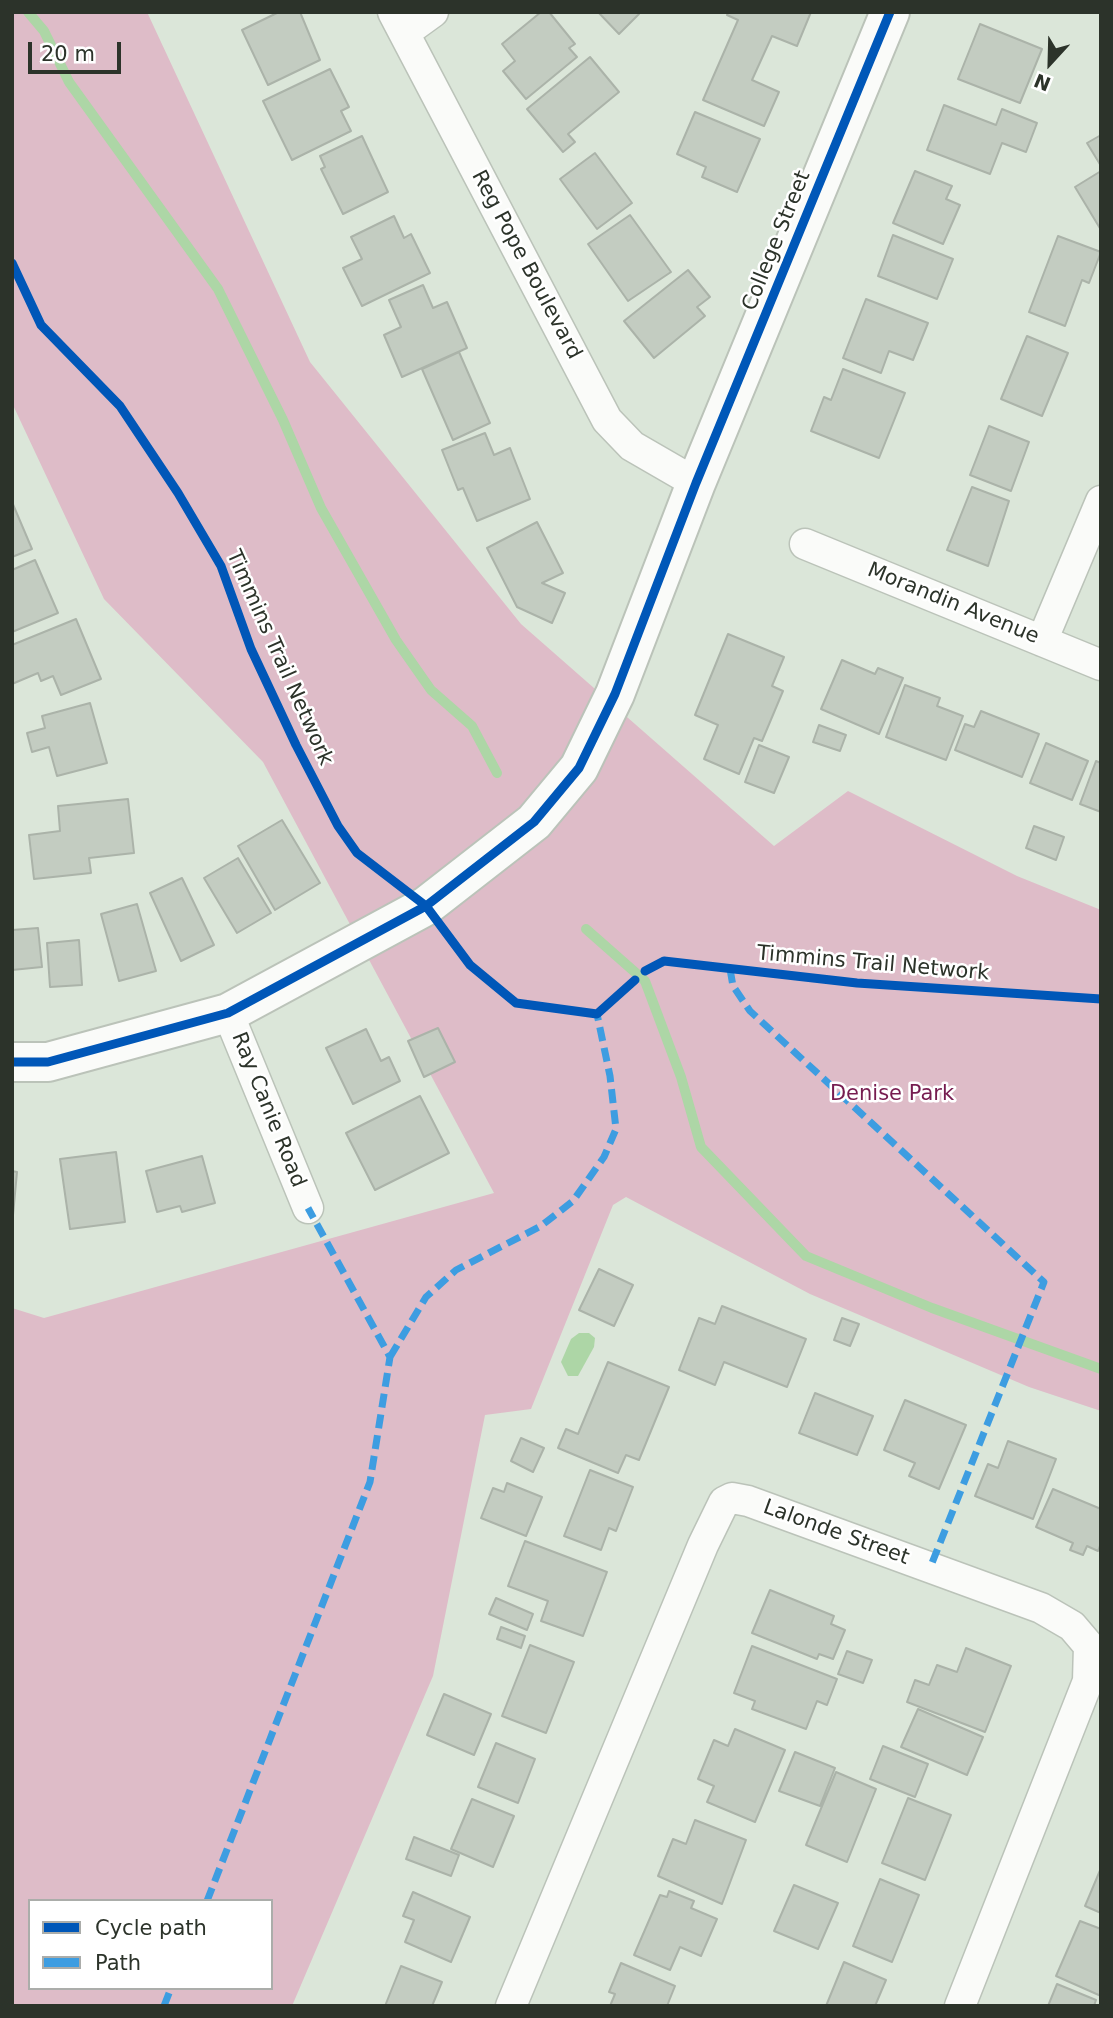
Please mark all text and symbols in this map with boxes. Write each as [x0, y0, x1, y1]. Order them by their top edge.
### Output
scale bar [32, 28, 124, 72]
north arrow [1015, 28, 1085, 98]
text: 20 m [41, 42, 95, 66]
text: N [1031, 69, 1054, 96]
street label: Reg Pope Boulevard [465, 166, 587, 364]
street label: College Street [737, 167, 817, 315]
street label: Timmins Trail Network [220, 546, 338, 770]
street label: Morandin Avenue [863, 558, 1043, 650]
street label: Timmins Trail Network [756, 941, 990, 987]
street label: Ray Canie Road [225, 1029, 311, 1191]
park label: Denise Park [830, 1082, 954, 1108]
street label: Lalonde Street [760, 1495, 912, 1571]
legend [28, 1899, 273, 1990]
text: Cycle path [95, 1916, 207, 1940]
text: Path [95, 1951, 141, 1975]

